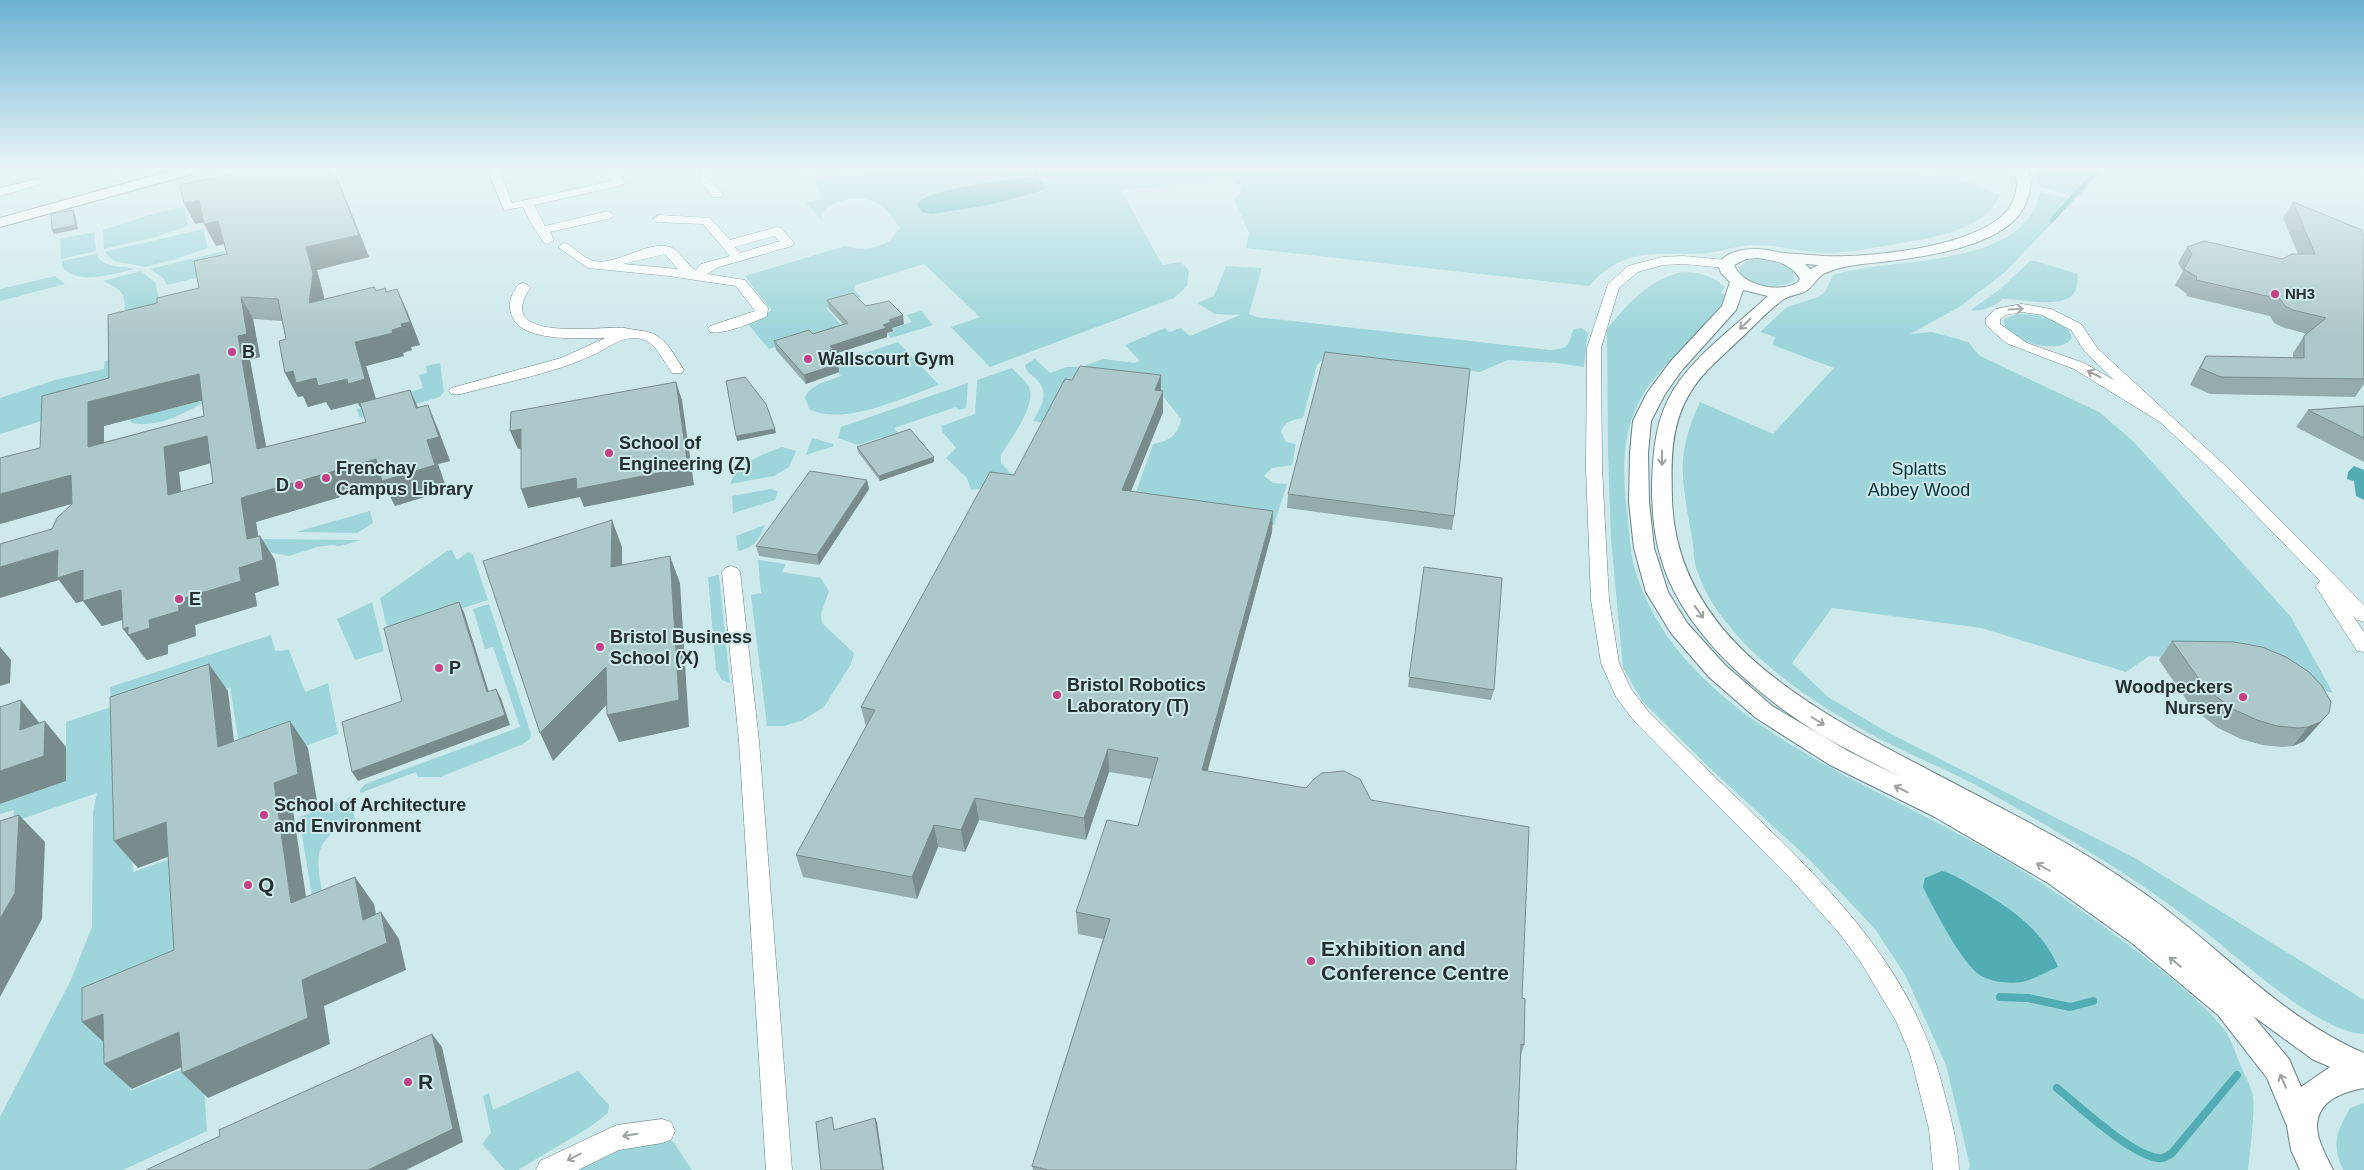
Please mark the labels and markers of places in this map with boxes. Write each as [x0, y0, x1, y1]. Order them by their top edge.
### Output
place label: NH3 [2285, 285, 2315, 302]
marker: NH3 [2269, 288, 2281, 300]
place label: B [242, 342, 255, 362]
marker: B [226, 346, 238, 358]
place label: Wallscourt Gym [818, 349, 954, 369]
marker: Wallscourt Gym [802, 353, 814, 365]
place label: School of Engineering (Z) [619, 433, 751, 474]
marker: School of Engineering (Z) [603, 447, 615, 459]
place label: Frenchay Campus Library [336, 458, 473, 499]
marker: Frenchay Campus Library [320, 472, 332, 484]
place label: D [276, 475, 289, 495]
marker: D [293, 479, 305, 491]
place label: E [189, 589, 201, 609]
marker: E [173, 593, 185, 605]
place label: Bristol Business School (X) [610, 627, 752, 668]
marker: Bristol Business School (X) [594, 641, 606, 653]
place label: P [449, 658, 461, 678]
marker: P [433, 662, 445, 674]
place label: Bristol Robotics Laboratory (T) [1067, 675, 1206, 716]
place label: Woodpeckers Nursery [2115, 677, 2233, 718]
marker: Bristol Robotics Laboratory (T) [1051, 689, 1063, 701]
marker: Woodpeckers Nursery [2237, 691, 2249, 703]
place label: School of Architecture and Environment [274, 795, 466, 836]
marker: School of Architecture and Environment [258, 809, 270, 821]
place label: Q [258, 873, 274, 896]
marker: Q [242, 879, 254, 891]
place label: Exhibition and Conference Centre [1321, 937, 1509, 984]
marker: Exhibition and Conference Centre [1305, 955, 1317, 967]
place label: R [418, 1070, 433, 1093]
marker: R [402, 1076, 414, 1088]

